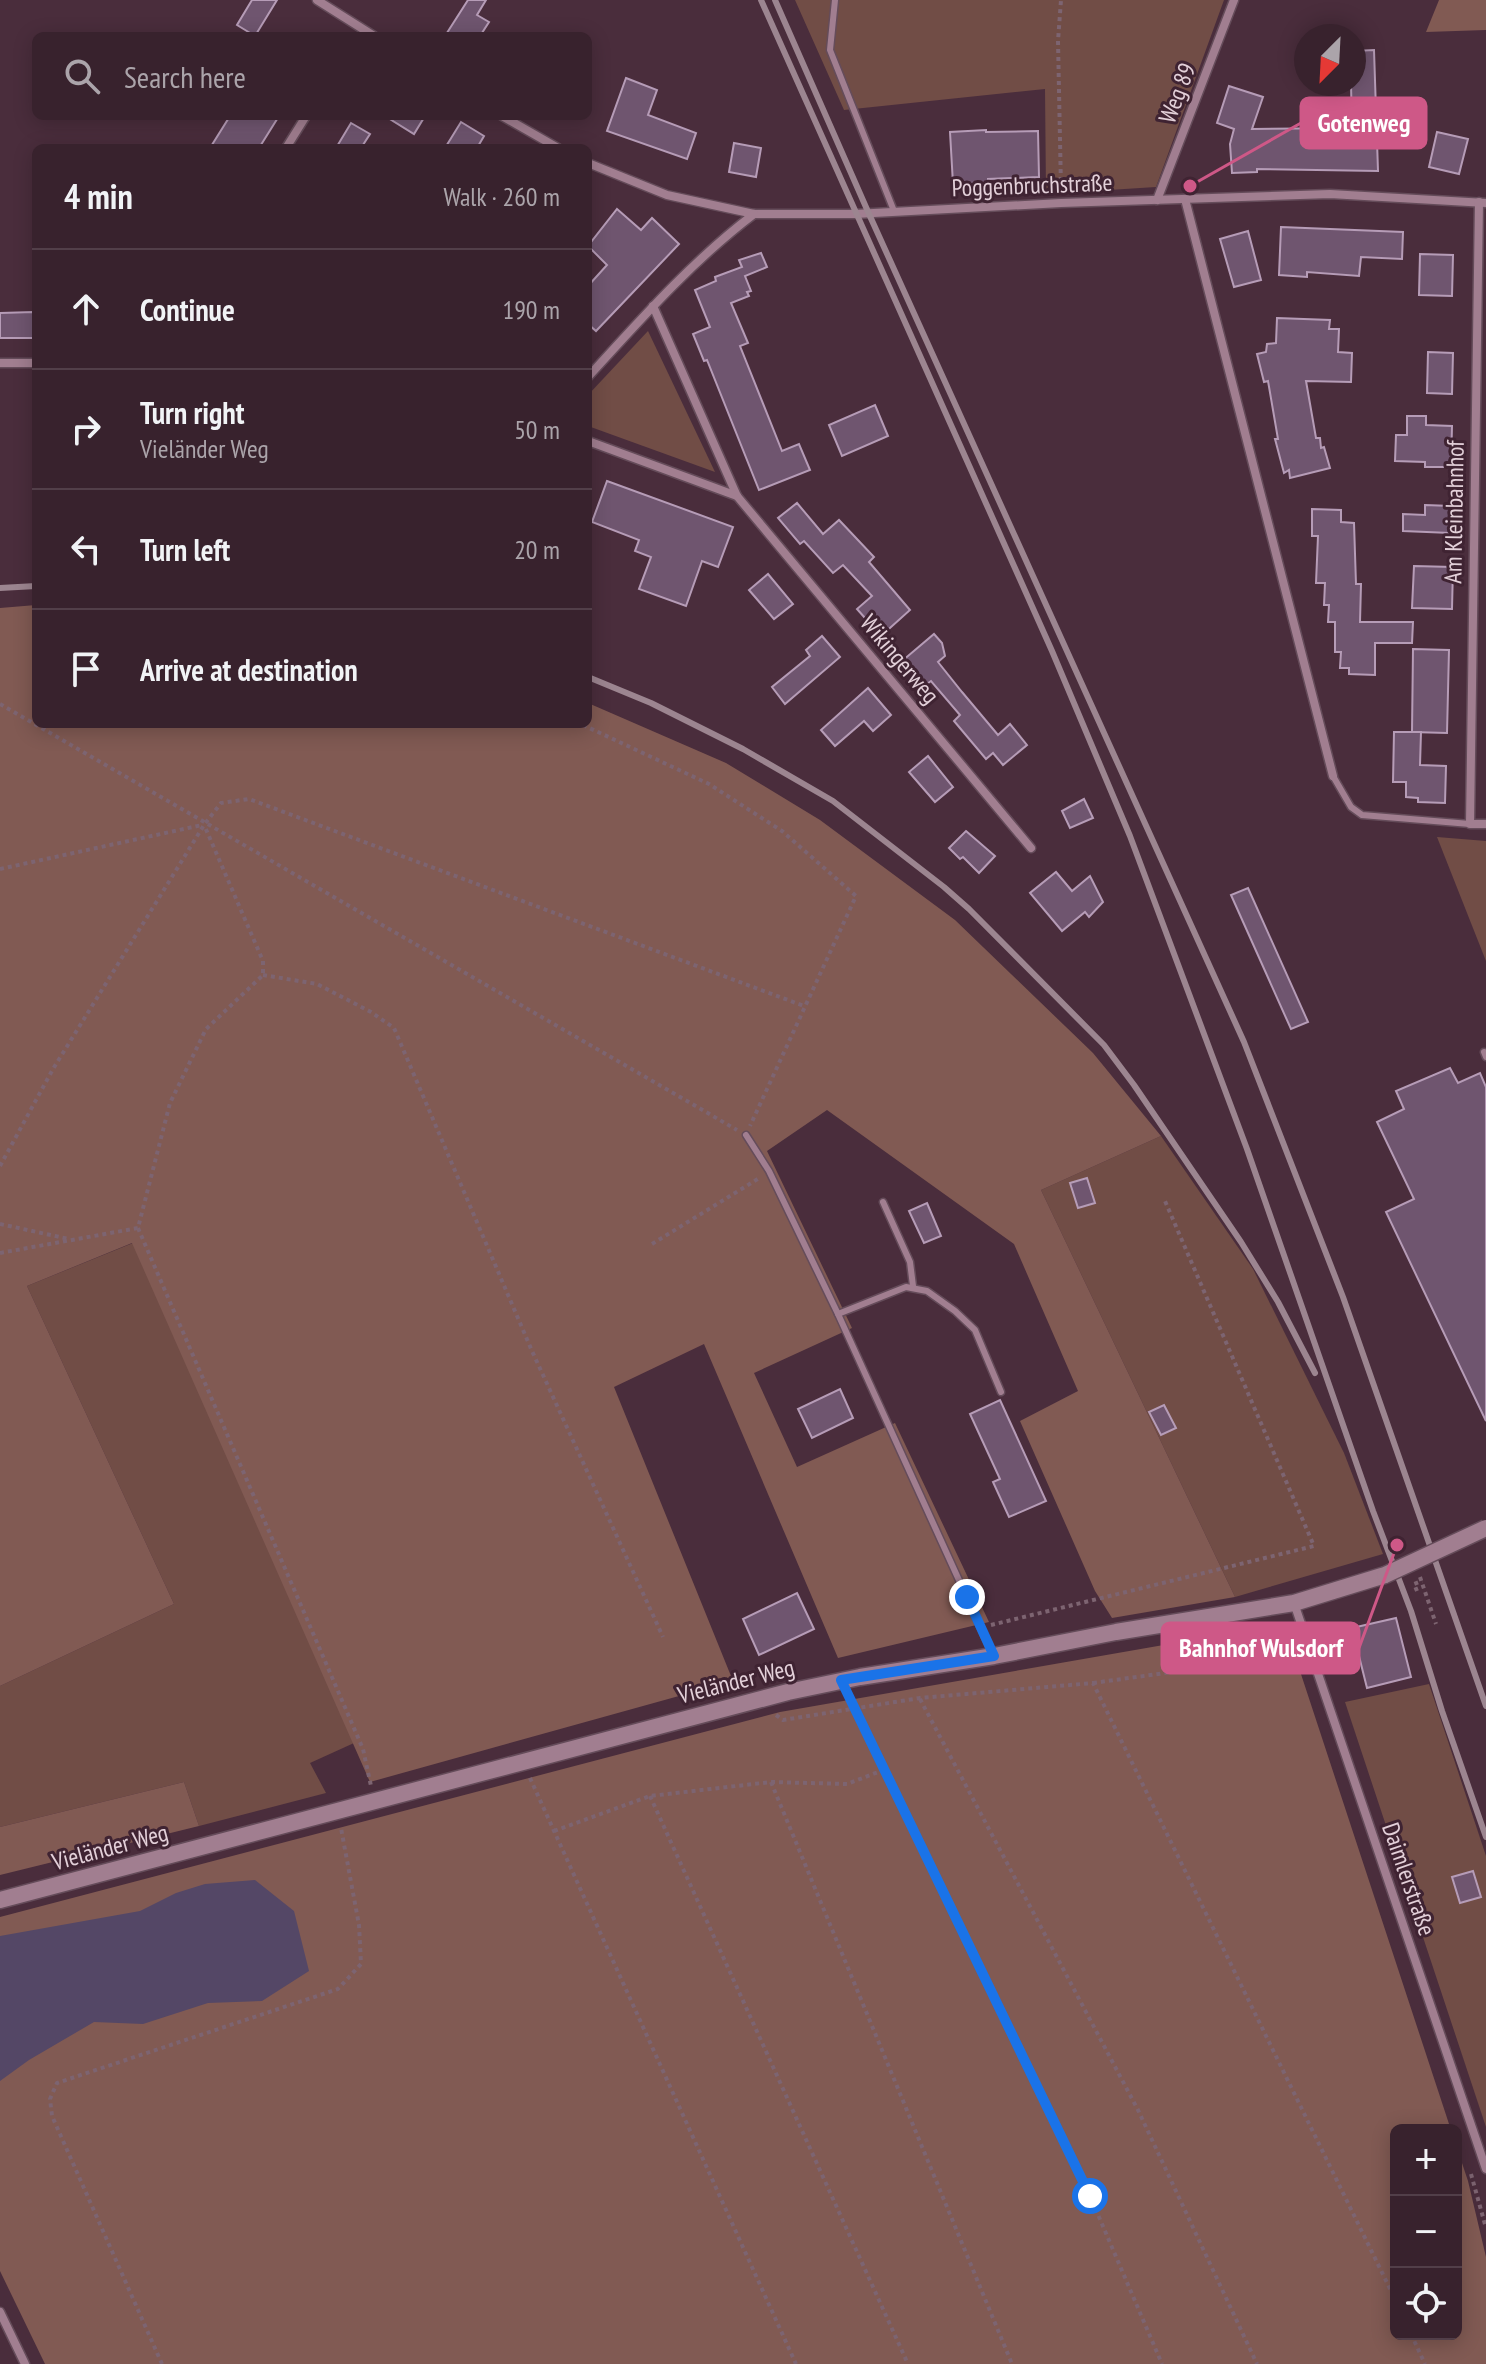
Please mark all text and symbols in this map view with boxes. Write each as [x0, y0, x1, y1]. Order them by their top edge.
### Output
north arrow [1294, 24, 1366, 96]
search box [32, 32, 592, 120]
icon: search [60, 54, 104, 98]
text: Search here [124, 57, 246, 96]
street label: Weg 89 [1151, 58, 1203, 128]
callout: Gotenweg [1301, 98, 1426, 148]
text: Gotenweg [1318, 106, 1410, 139]
street label: Poggenbruchstraße [951, 167, 1113, 203]
text: 4 min [64, 174, 133, 218]
text: Walk · 260 m [443, 180, 560, 213]
icon: ahead [64, 287, 108, 331]
text: Continue [140, 290, 235, 329]
text: 190 m [502, 293, 560, 326]
text: Turn right [140, 393, 244, 432]
icon: right [64, 407, 108, 451]
text: 50 m [514, 413, 560, 446]
text: Vieländer Weg [140, 432, 269, 465]
street label: Am Kleinbahnhof [1437, 439, 1471, 584]
icon: left [64, 527, 108, 571]
text: Turn left [140, 530, 230, 569]
text: 20 m [514, 533, 560, 566]
street label: Wikingerweg [854, 608, 946, 710]
icon: arrive [64, 647, 108, 691]
text: Arrive at destination [140, 650, 358, 689]
route end [949, 1579, 985, 1615]
callout: Bahnhof Wulsdorf [1162, 1623, 1359, 1673]
text: Bahnhof Wulsdorf [1179, 1631, 1345, 1664]
street label: Vieländer Weg [674, 1652, 797, 1711]
street label: Vieländer Weg [48, 1817, 171, 1878]
street label: Daimlerstraße [1375, 1818, 1443, 1940]
map controls [1390, 2124, 1462, 2340]
button: + [1390, 2124, 1462, 2196]
route start [1072, 2178, 1108, 2214]
button: − [1390, 2196, 1462, 2268]
button: locate [1390, 2268, 1462, 2340]

